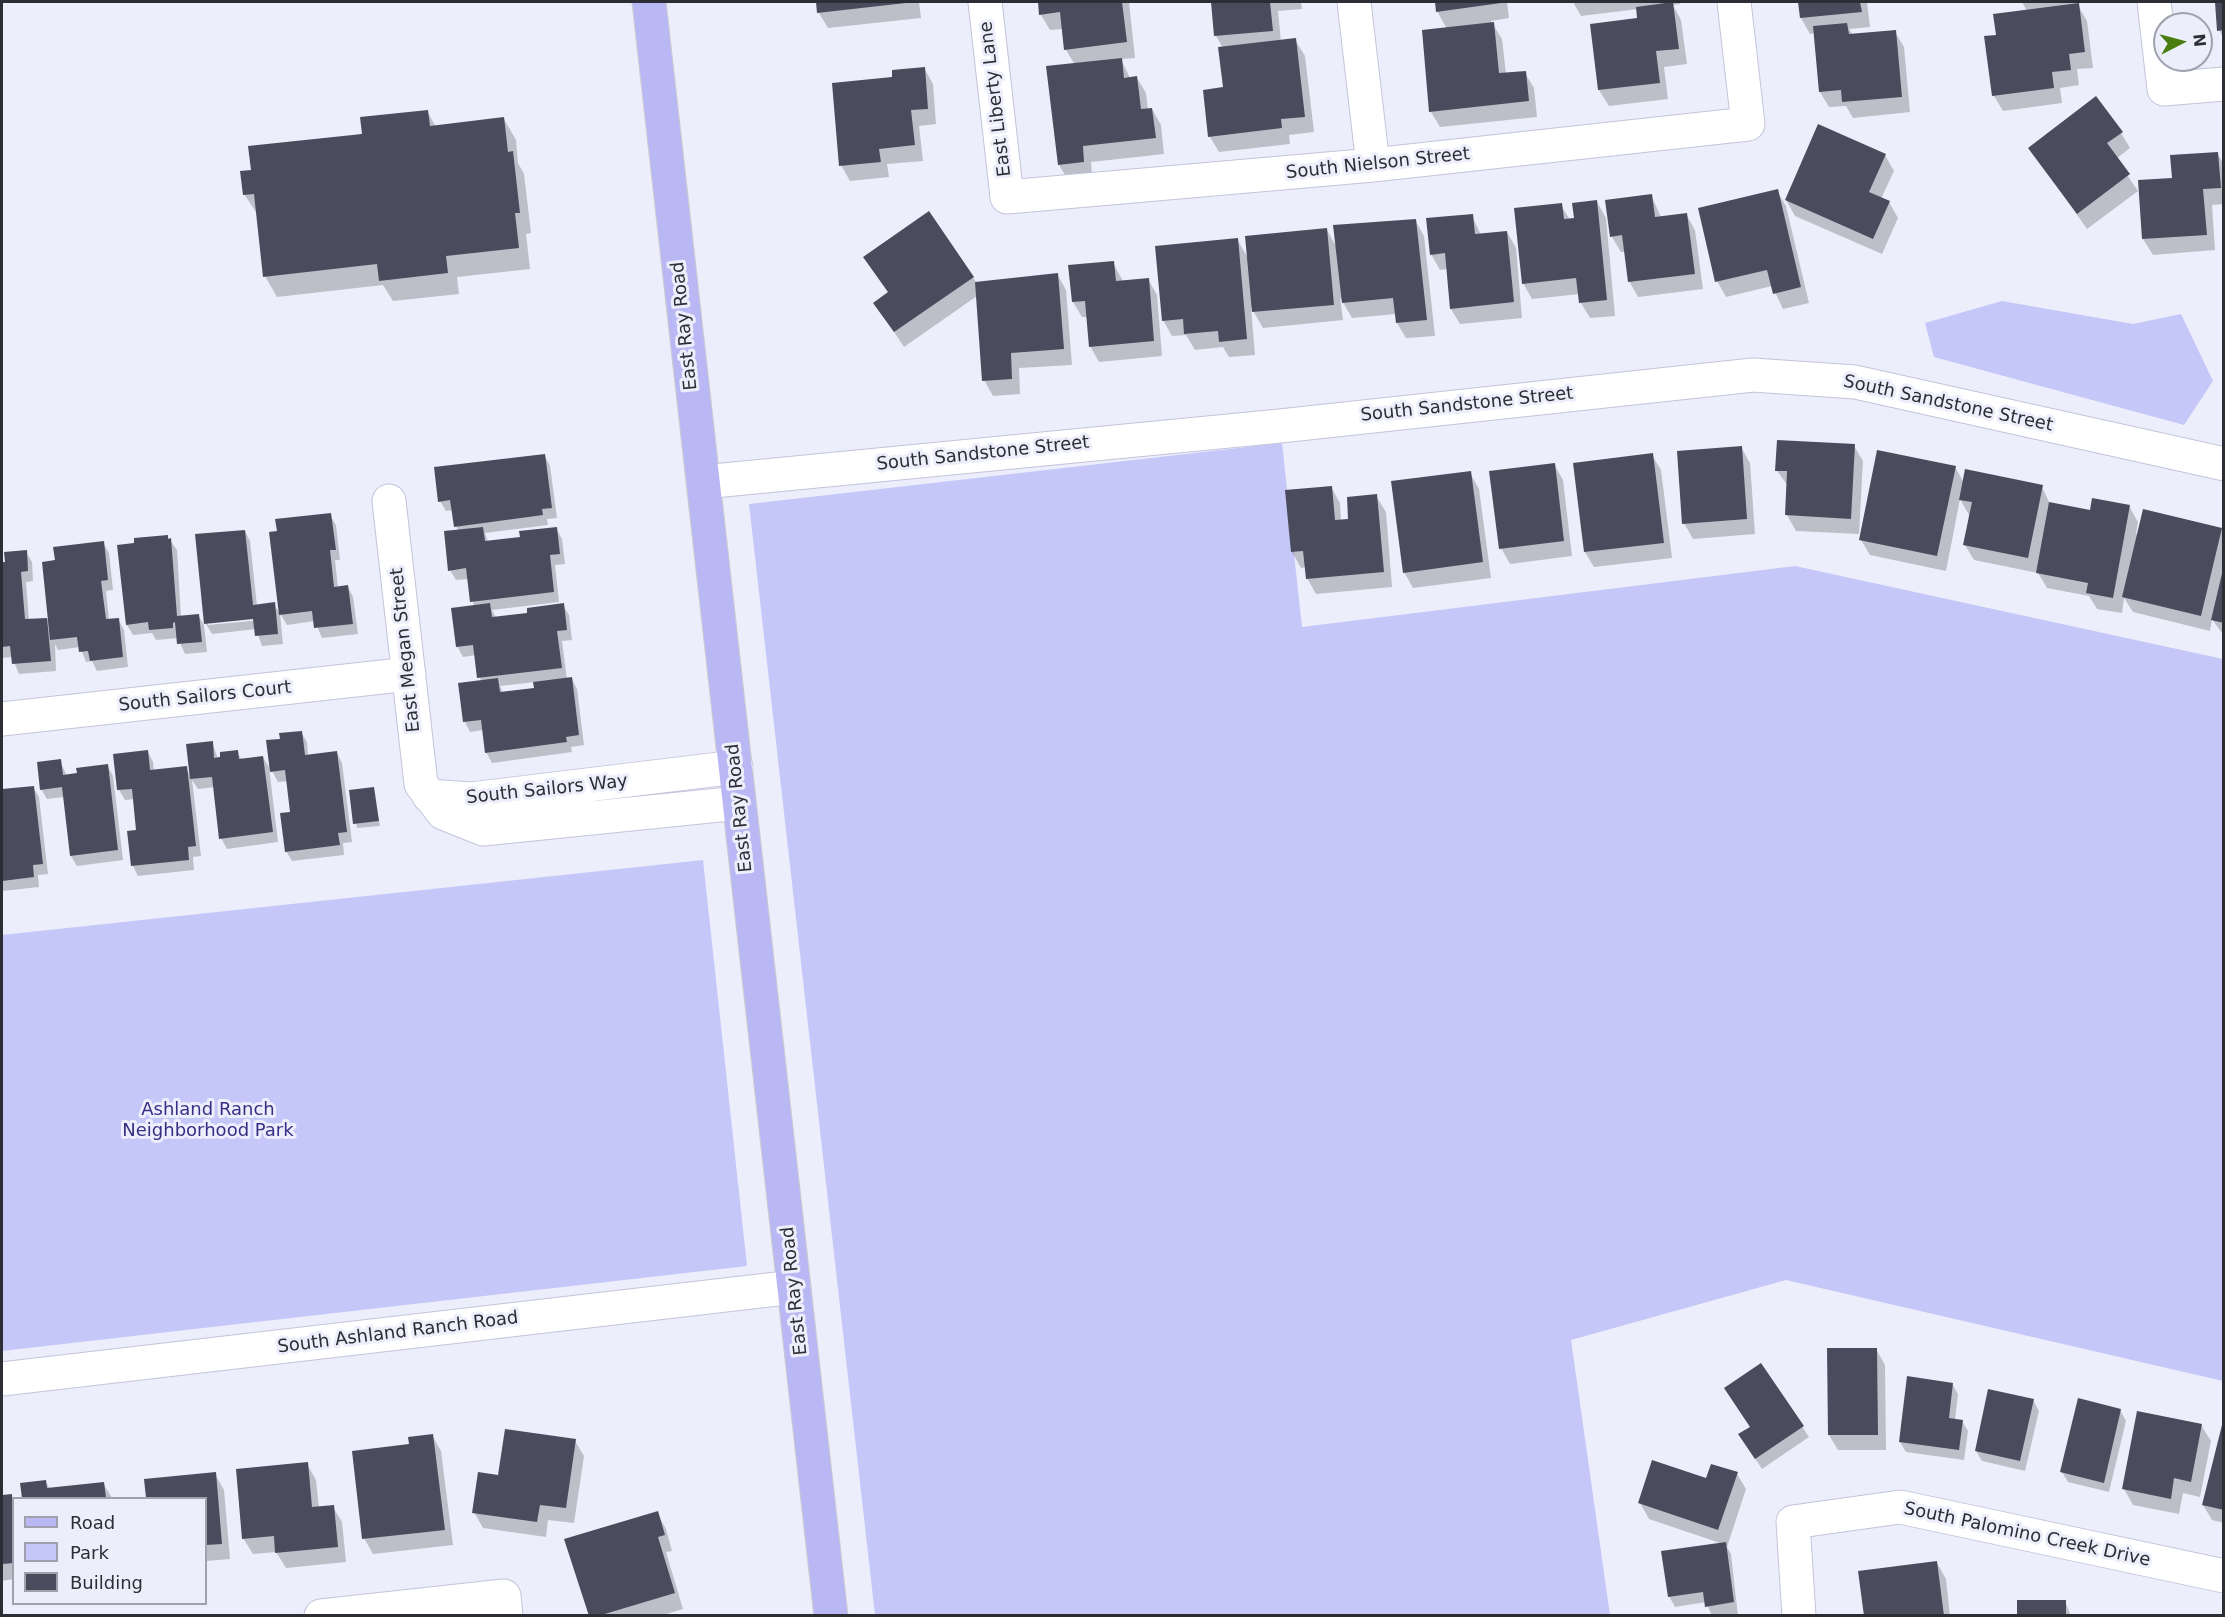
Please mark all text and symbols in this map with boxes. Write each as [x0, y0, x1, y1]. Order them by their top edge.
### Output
north arrow [2153, 12, 2213, 72]
street label: East Liberty Lane [976, 20, 1016, 178]
text: N [2189, 33, 2210, 48]
street label: South Nielson Street [1285, 144, 1471, 184]
street label: East Ray Road [668, 261, 702, 391]
street label: South Sandstone Street [1841, 371, 2055, 437]
street label: South Sandstone Street [1360, 383, 1574, 427]
street label: South Sandstone Street [876, 432, 1090, 476]
street label: East Megan Street [387, 567, 425, 733]
street label: South Sailors Court [118, 677, 292, 717]
street label: East Ray Road [723, 743, 757, 873]
street label: South Sailors Way [465, 771, 629, 809]
park label: Ashland Ranch Neighborhood Park [122, 1099, 294, 1142]
street label: East Ray Road [778, 1226, 812, 1356]
street label: South Ashland Ranch Road [276, 1308, 520, 1358]
legend [12, 1497, 207, 1605]
street label: South Palomino Creek Drive [1902, 1498, 2152, 1572]
text: Road [70, 1512, 115, 1533]
text: Park [70, 1542, 109, 1563]
text: Building [70, 1572, 143, 1593]

